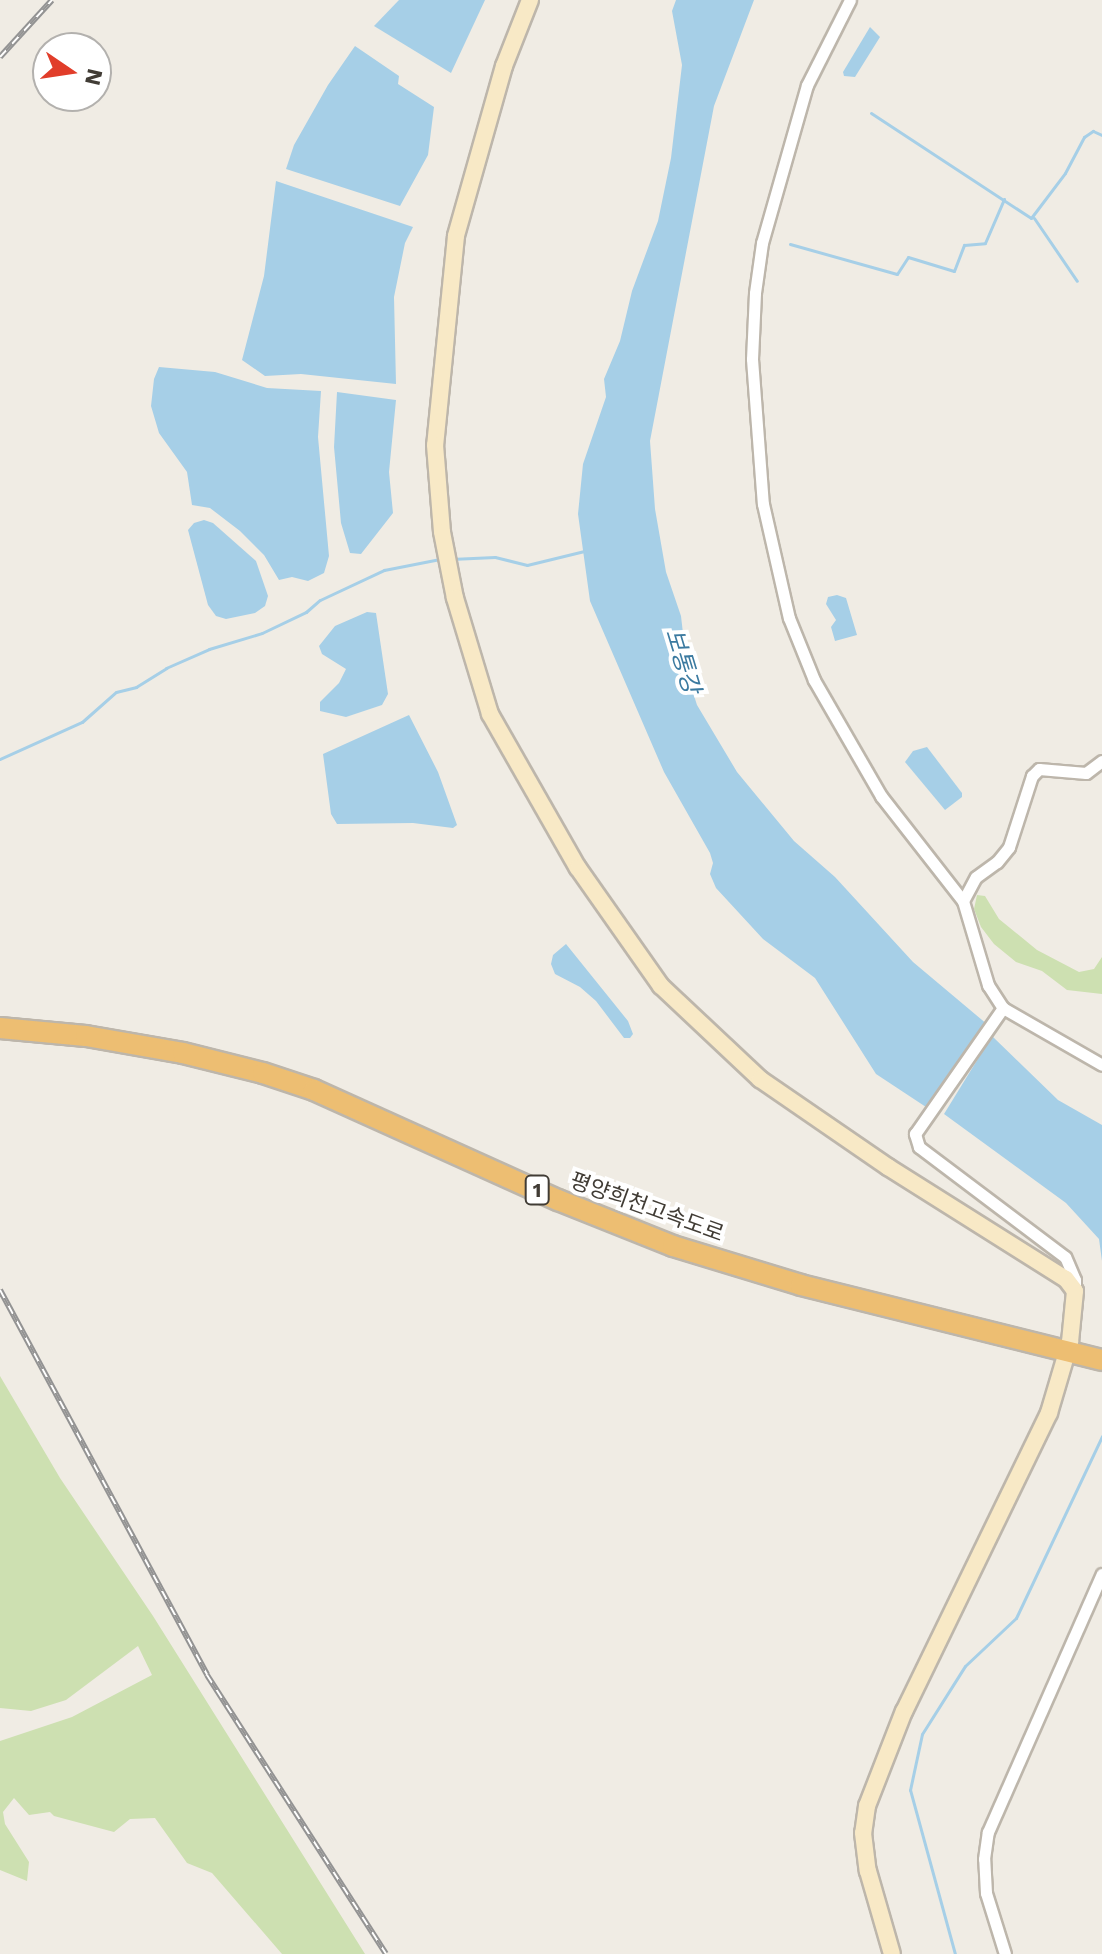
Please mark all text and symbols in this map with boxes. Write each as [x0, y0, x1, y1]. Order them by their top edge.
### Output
north arrow [32, 32, 112, 112]
text: N [80, 66, 108, 88]
water label: 보통강 [659, 625, 705, 697]
street label: 평양희천고속도로 [566, 1167, 728, 1247]
road number: 1 [523, 1174, 551, 1206]

